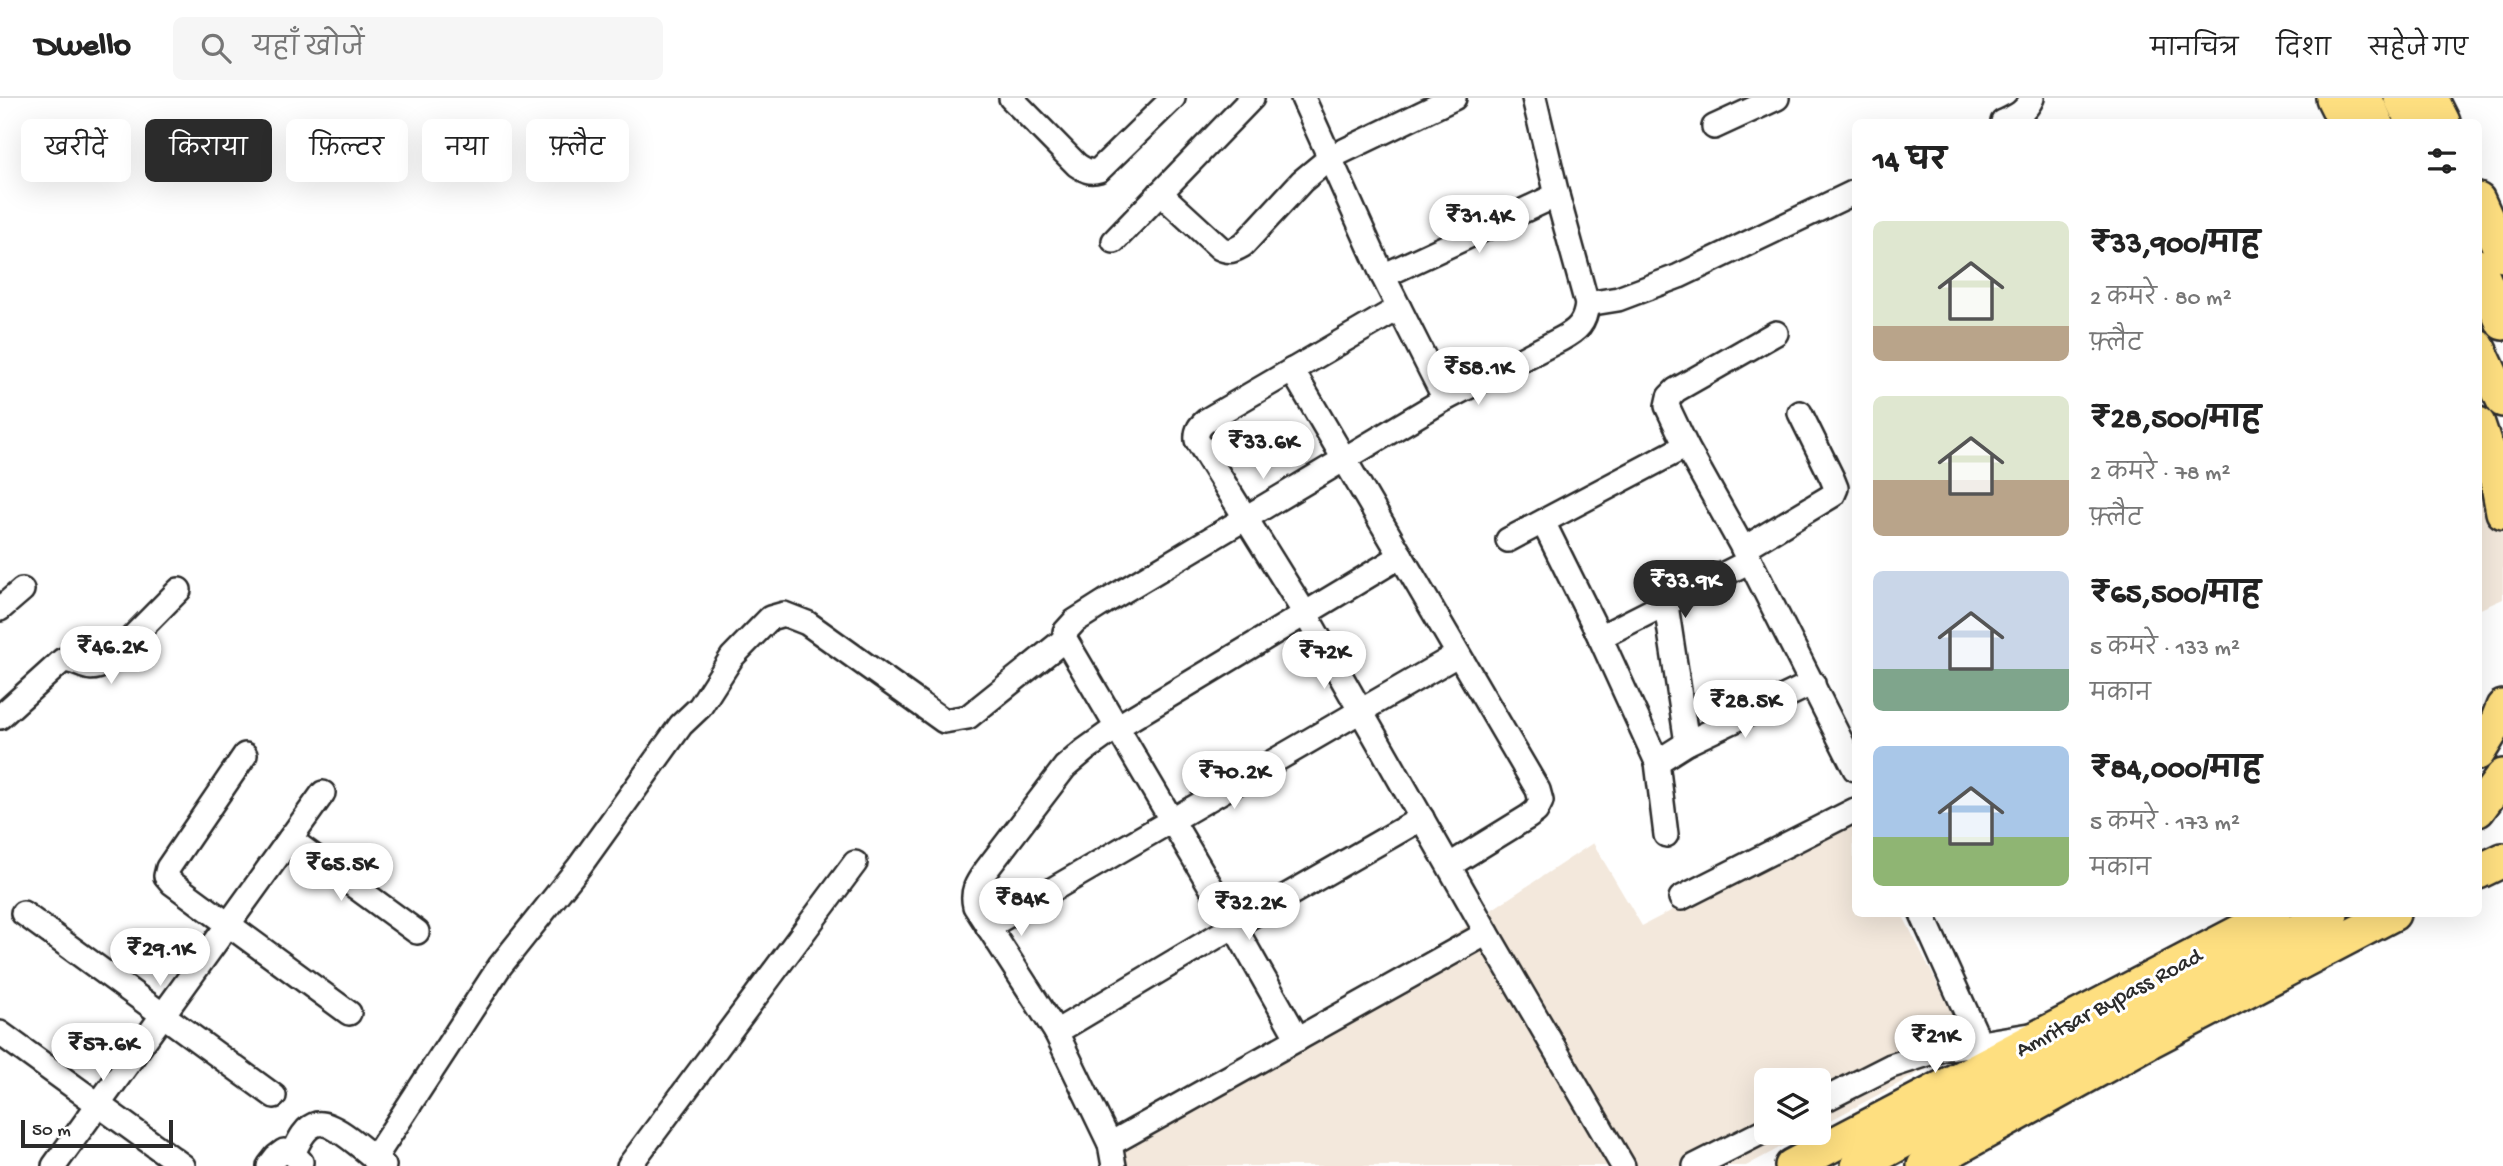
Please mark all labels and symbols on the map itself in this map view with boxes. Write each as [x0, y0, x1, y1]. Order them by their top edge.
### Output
pin: ₹31.4K [1422, 195, 1536, 255]
pin: ₹58.1K [1421, 348, 1535, 407]
pin: ₹33.6K [1206, 422, 1320, 481]
pin: ₹33.9K [1628, 560, 1742, 620]
pin: ₹46.2K [54, 626, 168, 686]
pin: ₹72K [1283, 632, 1365, 691]
pin: ₹28.5K [1688, 680, 1802, 740]
pin: ₹70.2K [1177, 752, 1291, 811]
pin: ₹65.5K [284, 844, 398, 903]
pin: ₹84K [980, 878, 1062, 938]
pin: ₹32.2K [1192, 882, 1306, 942]
pin: ₹29.1K [103, 928, 217, 988]
street label: Amritsar Bypass Road [2012, 943, 2209, 1065]
pin: ₹21K [1894, 1016, 1976, 1075]
pin: ₹57.6K [46, 1024, 160, 1083]
scale bar [21, 1117, 173, 1149]

